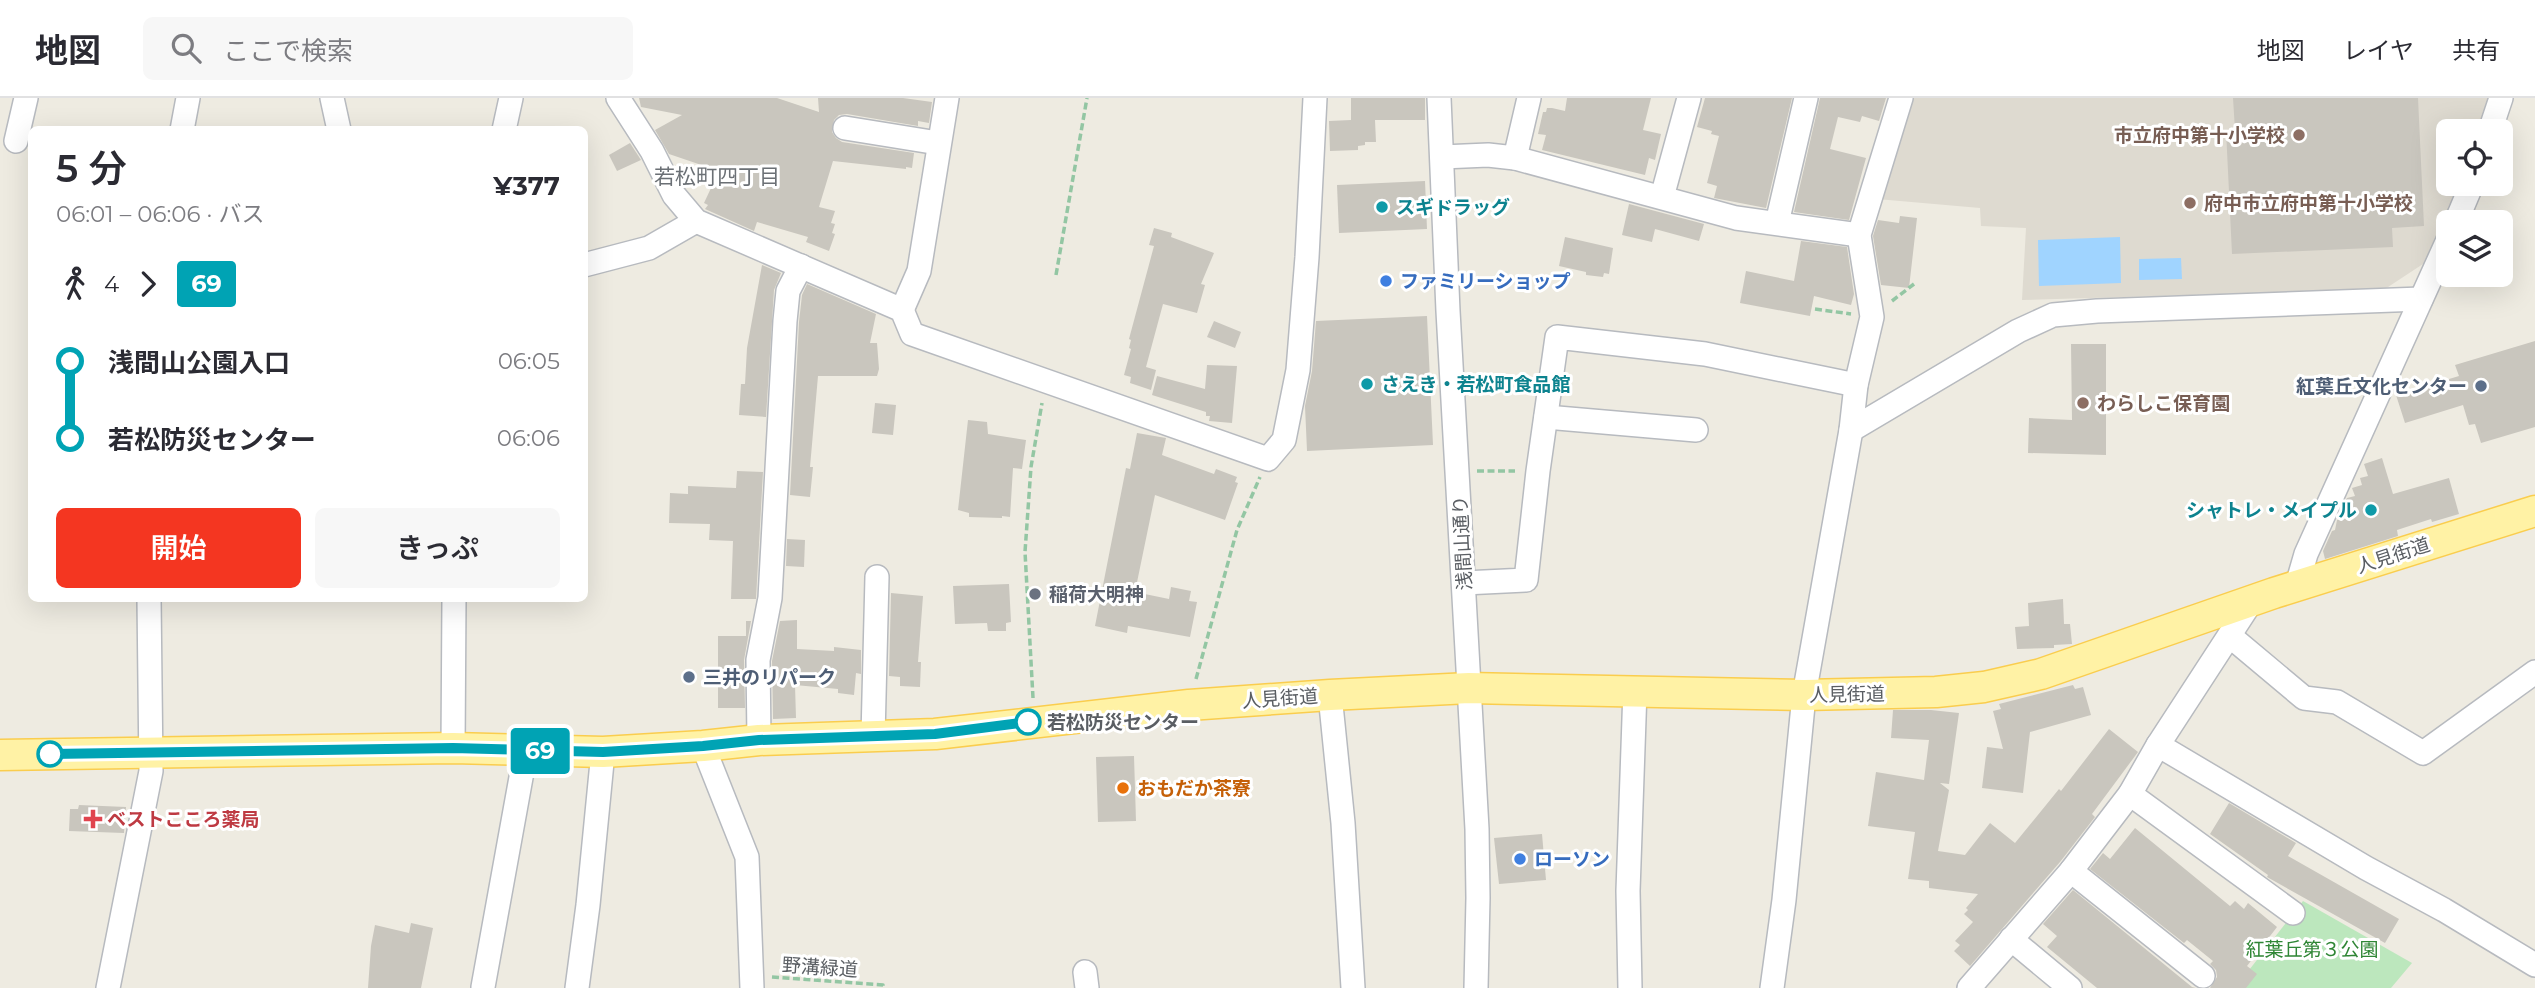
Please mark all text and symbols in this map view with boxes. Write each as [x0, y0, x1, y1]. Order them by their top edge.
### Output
search box [143, 17, 633, 80]
icon: search [167, 29, 205, 67]
text: 地図 [35, 30, 101, 70]
text: ここで検索 [223, 35, 353, 67]
text: 地図 [2257, 36, 2305, 65]
text: レイヤ [2343, 36, 2414, 65]
text: 共有 [2452, 36, 2500, 65]
map controls [2436, 119, 2513, 287]
button: locate [2436, 119, 2513, 196]
place label: 市立府中第十小学校 [2114, 124, 2285, 147]
marker: 市立府中第十小学校 [2291, 127, 2307, 143]
text: 5 分 [56, 145, 127, 192]
district label: 若松町四丁目 [654, 164, 780, 189]
text: ¥377 [493, 170, 560, 202]
place label: 府中市立府中第十小学校 [2204, 192, 2413, 215]
marker: 府中市立府中第十小学校 [2182, 195, 2198, 211]
place label: スギドラッグ [1396, 196, 1510, 219]
marker: スギドラッグ [1374, 199, 1390, 215]
text: 06:01 – 06:06 · バス [56, 200, 264, 228]
button: layers [2436, 210, 2513, 287]
icon: walk [56, 265, 94, 303]
icon: forward [129, 265, 167, 303]
text: 69 [191, 269, 222, 298]
text: 4 [104, 270, 119, 298]
place label: ファミリーショップ [1400, 270, 1571, 293]
marker: ファミリーショップ [1378, 273, 1394, 289]
text: 浅間山公園入口 [108, 347, 290, 379]
text: 06:05 [498, 347, 560, 375]
place label: さえき・若松町食品館 [1381, 373, 1570, 396]
place label: 紅葉丘文化センター [2296, 375, 2467, 398]
marker: さえき・若松町食品館 [1359, 376, 1375, 392]
marker: 紅葉丘文化センター [2473, 378, 2489, 394]
place label: わらしこ保育園 [2097, 392, 2230, 415]
marker: わらしこ保育園 [2075, 395, 2091, 411]
text: 若松防災センター [108, 424, 316, 456]
text: 06:06 [497, 424, 560, 452]
street label: 浅間山通り [1449, 495, 1476, 591]
place label: シャトレ・メイプル [2186, 499, 2357, 522]
marker: シャトレ・メイプル [2363, 502, 2379, 518]
button: 開始 [56, 508, 301, 588]
button: きっぷ [315, 508, 560, 588]
street label: 人見街道 [2353, 533, 2433, 578]
place label: 稲荷大明神 [1049, 583, 1144, 606]
marker: 稲荷大明神 [1027, 586, 1043, 602]
place label: 三井のリパーク [703, 666, 836, 689]
marker: 三井のリパーク [681, 669, 697, 685]
street label: 人見街道 [1809, 682, 1885, 707]
street label: 人見街道 [1241, 684, 1319, 713]
marker: 若松防災センター [1015, 709, 1041, 735]
place label: 若松防災センター [1047, 711, 1199, 734]
line badge: 69 [508, 728, 572, 774]
text: 69 [525, 736, 555, 765]
unlabelled marker [37, 741, 63, 767]
place label: おもだか茶寮 [1137, 777, 1251, 800]
marker: おもだか茶寮 [1115, 780, 1131, 796]
place label: ベストこころ薬局 [107, 808, 259, 831]
marker: ベストこころ薬局 [85, 811, 101, 827]
place label: ローソン [1534, 848, 1610, 871]
marker: ローソン [1512, 851, 1528, 867]
park label: 紅葉丘第３公園 [2245, 938, 2379, 961]
street label: 野溝緑道 [781, 953, 859, 982]

